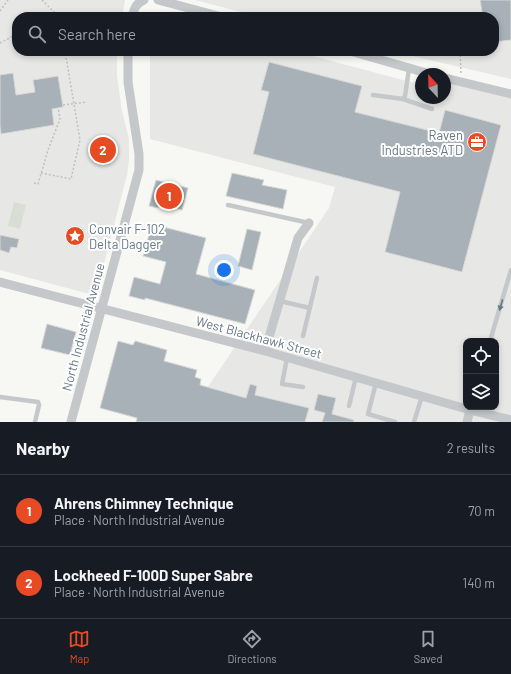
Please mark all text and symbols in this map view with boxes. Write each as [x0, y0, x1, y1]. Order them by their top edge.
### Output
search box [12, 12, 499, 56]
icon: search [26, 23, 48, 45]
text: Search here [58, 25, 136, 43]
north arrow [415, 68, 451, 104]
place label: Raven Industries ATD [381, 127, 463, 158]
office icon: Raven Industries ATD [466, 131, 488, 153]
pin: 2 [90, 135, 116, 165]
pin: 1 [156, 181, 182, 211]
place label: Convair F-102 Delta Dagger [89, 221, 165, 252]
place icon: Convair F-102 Delta Dagger [64, 225, 86, 247]
your location [214, 260, 234, 280]
street label: North Industrial Avenue [58, 261, 108, 393]
one-way arrow [498, 300, 504, 312]
street label: West Blackhawk Street [194, 312, 324, 362]
map controls [463, 338, 499, 410]
button: locate [463, 338, 499, 374]
button: layers [463, 374, 499, 410]
text: Nearby [16, 438, 70, 458]
text: 2 results [447, 440, 495, 456]
text: Ahrens Chimney Technique [54, 494, 234, 512]
text: 1 [27, 503, 31, 519]
text: 70 m [468, 503, 495, 519]
text: Place · North Industrial Avenue [54, 512, 225, 528]
text: Lockheed F-100D Super Sabre [54, 566, 253, 584]
text: 2 [25, 575, 33, 591]
text: 140 m [463, 575, 495, 591]
text: Place · North Industrial Avenue [54, 584, 225, 600]
tab: Map [68, 628, 90, 665]
tab: Directions [227, 628, 277, 665]
tab: Saved [414, 628, 443, 665]

